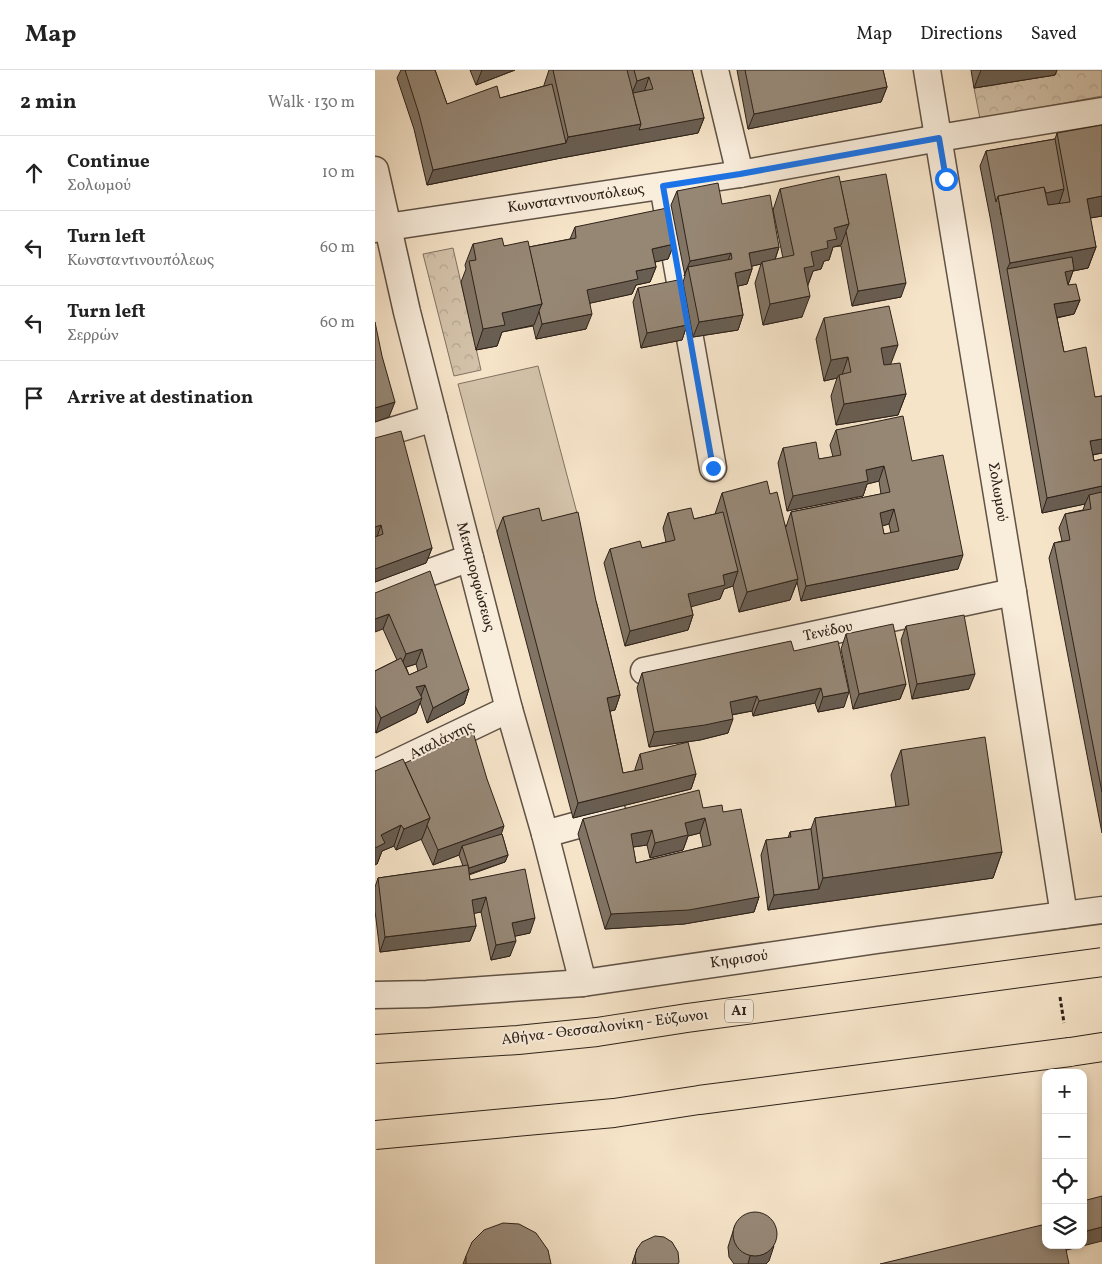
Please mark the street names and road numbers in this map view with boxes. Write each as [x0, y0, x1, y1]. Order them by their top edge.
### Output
street label: Κωνσταντινουπόλεως [506, 179, 646, 219]
street label: Σολωμού [982, 461, 1012, 523]
street label: Μεταμορφώσεως [450, 520, 500, 634]
street label: Τενέδου [801, 617, 855, 647]
street label: Αταλάντης [406, 716, 478, 766]
street label: Κηφισού [709, 946, 769, 974]
road number: Α1 [725, 999, 753, 1022]
street label: Αθήνα - Θεσσαλονίκη - Εύζωνοι [500, 1005, 710, 1051]

